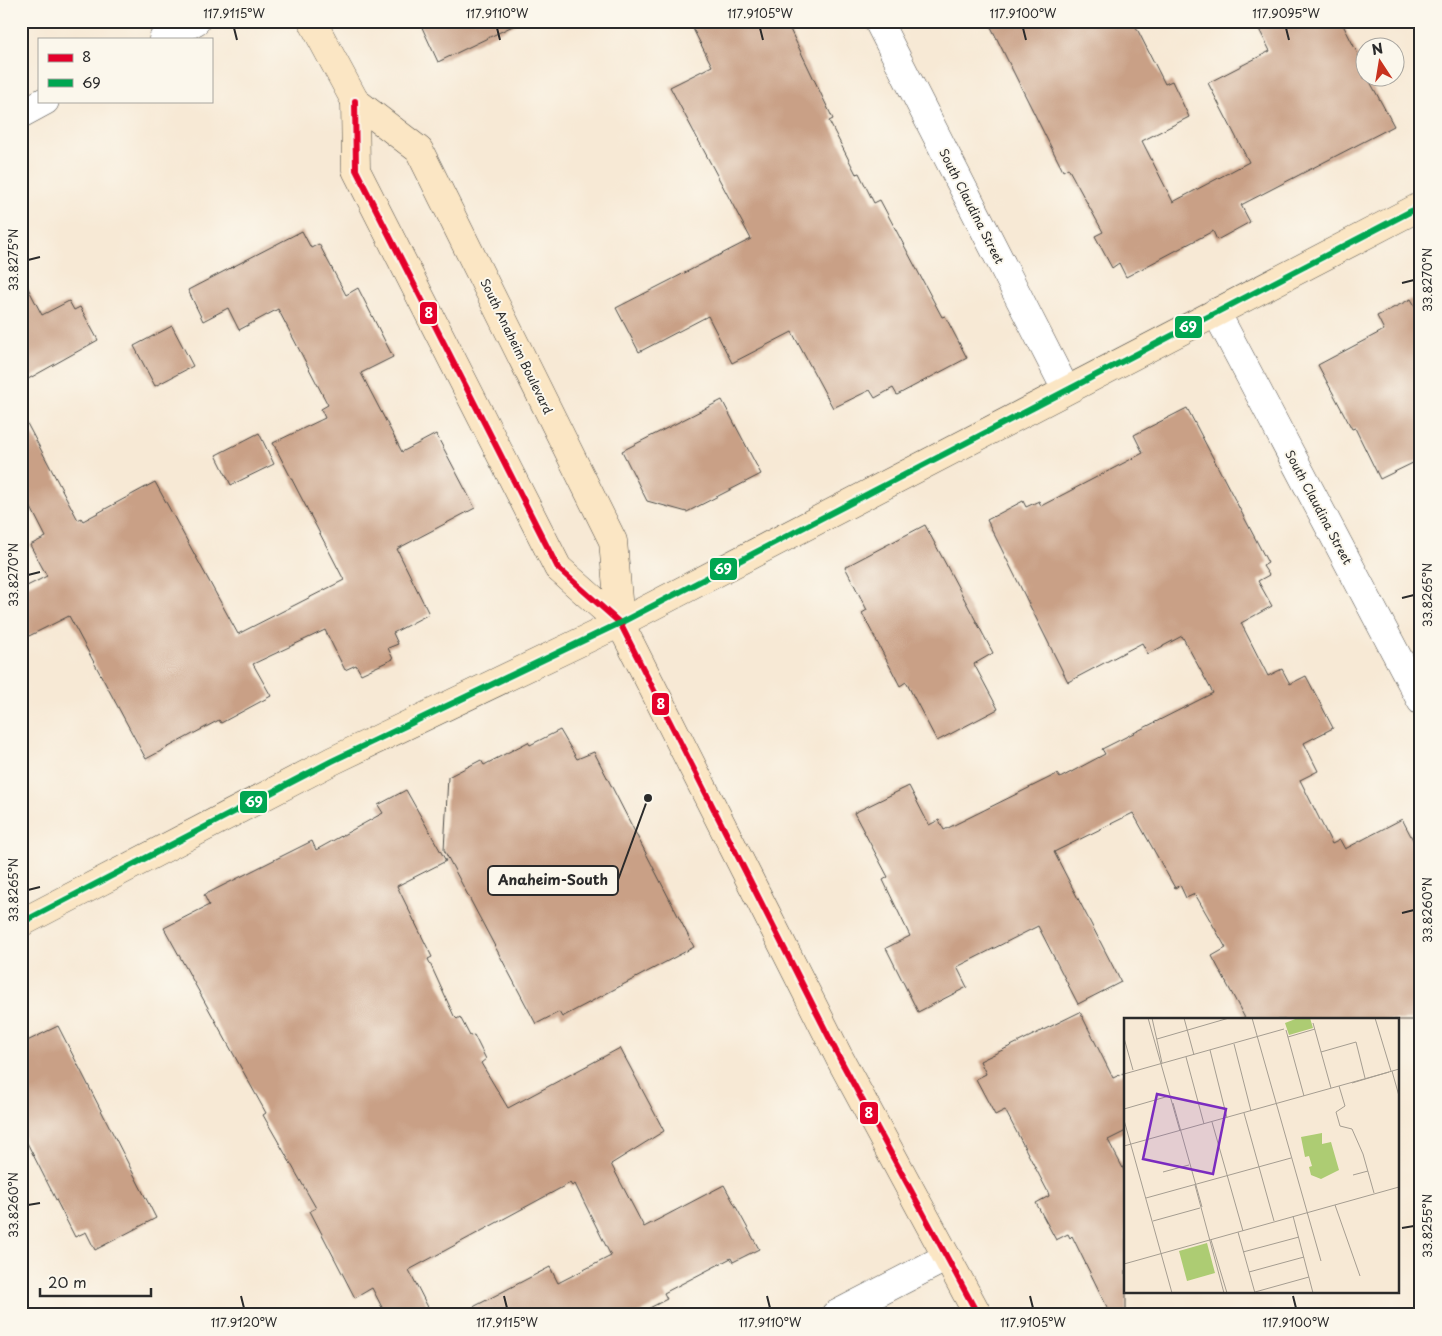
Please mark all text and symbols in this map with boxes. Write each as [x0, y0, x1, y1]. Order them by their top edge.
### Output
text: 117.9115°W [203, 4, 265, 22]
text: 117.9110°W [466, 4, 529, 22]
text: 117.9105°W [727, 4, 793, 22]
text: 117.9100°W [990, 4, 1057, 22]
text: 117.9095°W [1252, 4, 1320, 22]
text: N [1370, 37, 1385, 60]
legend [38, 38, 212, 102]
north arrow [1354, 38, 1404, 88]
text: 8 [82, 44, 91, 67]
text: 69 [82, 70, 101, 93]
street label: South Claudina Street [935, 145, 1009, 267]
text: 33.8275°N [4, 229, 22, 291]
text: 33.8270°N [1418, 248, 1436, 312]
street label: South Anaheim Boulevard [476, 275, 558, 417]
line badge: 8 [419, 301, 438, 325]
text: 8 [425, 302, 434, 323]
line badge: 69 [1174, 315, 1203, 339]
text: 69 [1179, 316, 1197, 337]
street label: South Claudina Street [1281, 447, 1357, 568]
text: 33.8270°N [4, 543, 22, 607]
line badge: 69 [709, 557, 738, 581]
text: 69 [714, 558, 732, 579]
text: 33.8265°N [1418, 563, 1436, 627]
line badge: 8 [651, 692, 670, 716]
text: 8 [657, 693, 666, 714]
line badge: 69 [239, 790, 268, 814]
text: 69 [245, 791, 263, 812]
text: 33.8265°N [4, 858, 22, 922]
callout: Anaheim-South [488, 866, 618, 895]
text: Anaheim-South [497, 869, 608, 890]
text: 33.8260°N [1418, 877, 1436, 943]
inset map [1124, 1018, 1400, 1294]
line badge: 8 [859, 1101, 879, 1125]
text: 8 [865, 1102, 874, 1123]
text: 33.8260°N [4, 1172, 22, 1238]
text: 33.8255°N [1418, 1194, 1436, 1258]
scale bar [40, 1266, 151, 1298]
text: 20 m [48, 1270, 87, 1293]
text: 117.9120°W [211, 1313, 278, 1331]
text: 117.9115°W [476, 1313, 538, 1331]
text: 117.9110°W [739, 1313, 802, 1331]
text: 117.9105°W [1000, 1313, 1066, 1331]
text: 117.9100°W [1263, 1313, 1330, 1331]

